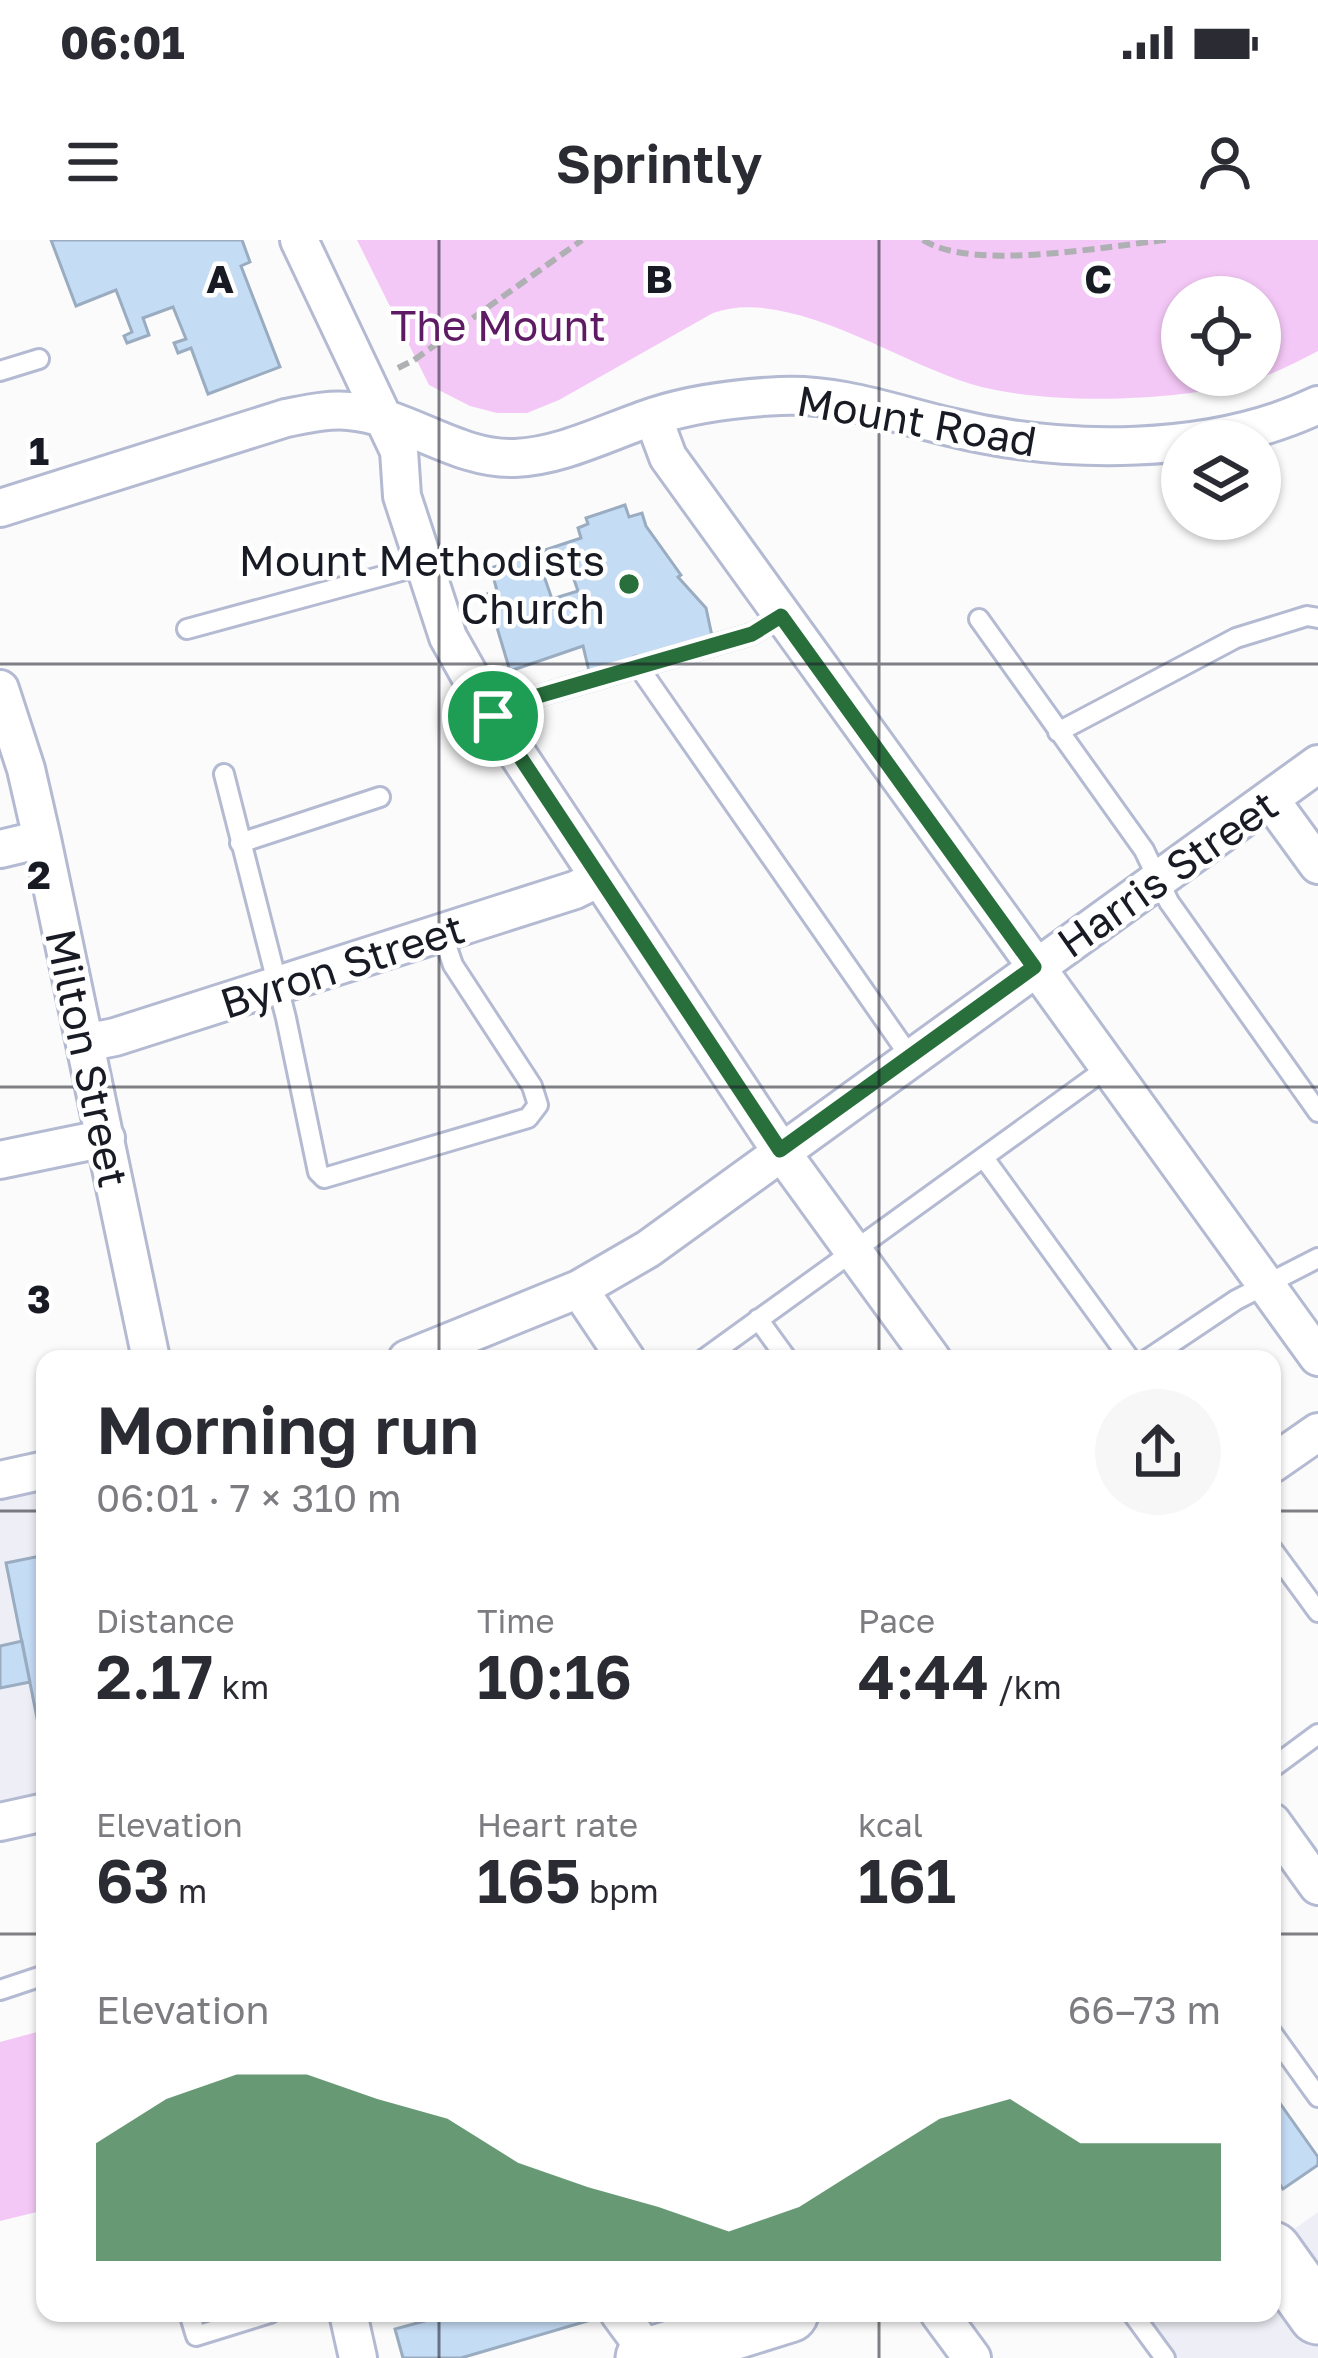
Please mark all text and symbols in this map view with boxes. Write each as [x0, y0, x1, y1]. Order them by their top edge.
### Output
text: 06:01 [60, 15, 185, 69]
icon: menu [60, 129, 126, 195]
icon: person [1192, 129, 1258, 195]
text: Sprintly [556, 130, 762, 195]
text: A [206, 255, 234, 302]
text: B [645, 255, 673, 302]
text: C [1084, 255, 1112, 302]
map controls [1161, 276, 1281, 540]
button: locate [1161, 276, 1281, 396]
park label: The Mount [390, 300, 606, 350]
street label: Mount Road [793, 374, 1041, 466]
button: layers [1161, 420, 1281, 540]
text: 1 [29, 427, 49, 474]
place label: Mount Methodists Church [239, 535, 605, 633]
marker: Mount Methodists Church [616, 571, 642, 597]
pin [442, 665, 544, 767]
icon: arrive [460, 683, 526, 749]
street label: Harris Street [1048, 779, 1286, 967]
text: 2 [27, 851, 51, 898]
street label: Byron Street [214, 902, 470, 1028]
street label: Milton Street [36, 924, 140, 1192]
text: 3 [27, 1275, 51, 1322]
text: Morning run [96, 1389, 479, 1469]
button: share [1095, 1389, 1221, 1515]
text: 06:01 · 7 × 310 m [96, 1474, 402, 1521]
text: Distance [96, 1601, 235, 1640]
text: Time [477, 1601, 555, 1640]
text: Pace [858, 1601, 935, 1640]
text: 2.17 [96, 1640, 213, 1712]
text: 10:16 [477, 1640, 632, 1712]
text: 4:44 [858, 1640, 990, 1712]
text: km [213, 1667, 269, 1706]
text: /km [990, 1667, 1062, 1706]
text: Elevation [96, 1805, 243, 1844]
text: Heart rate [477, 1805, 638, 1844]
text: kcal [858, 1805, 923, 1844]
text: 63 [96, 1844, 170, 1916]
text: 165 [477, 1844, 581, 1916]
text: 161 [858, 1844, 956, 1916]
text: m [170, 1871, 207, 1910]
text: bpm [581, 1871, 659, 1910]
text: Elevation [96, 1986, 269, 2033]
text: 66–73 m [1068, 1986, 1221, 2033]

